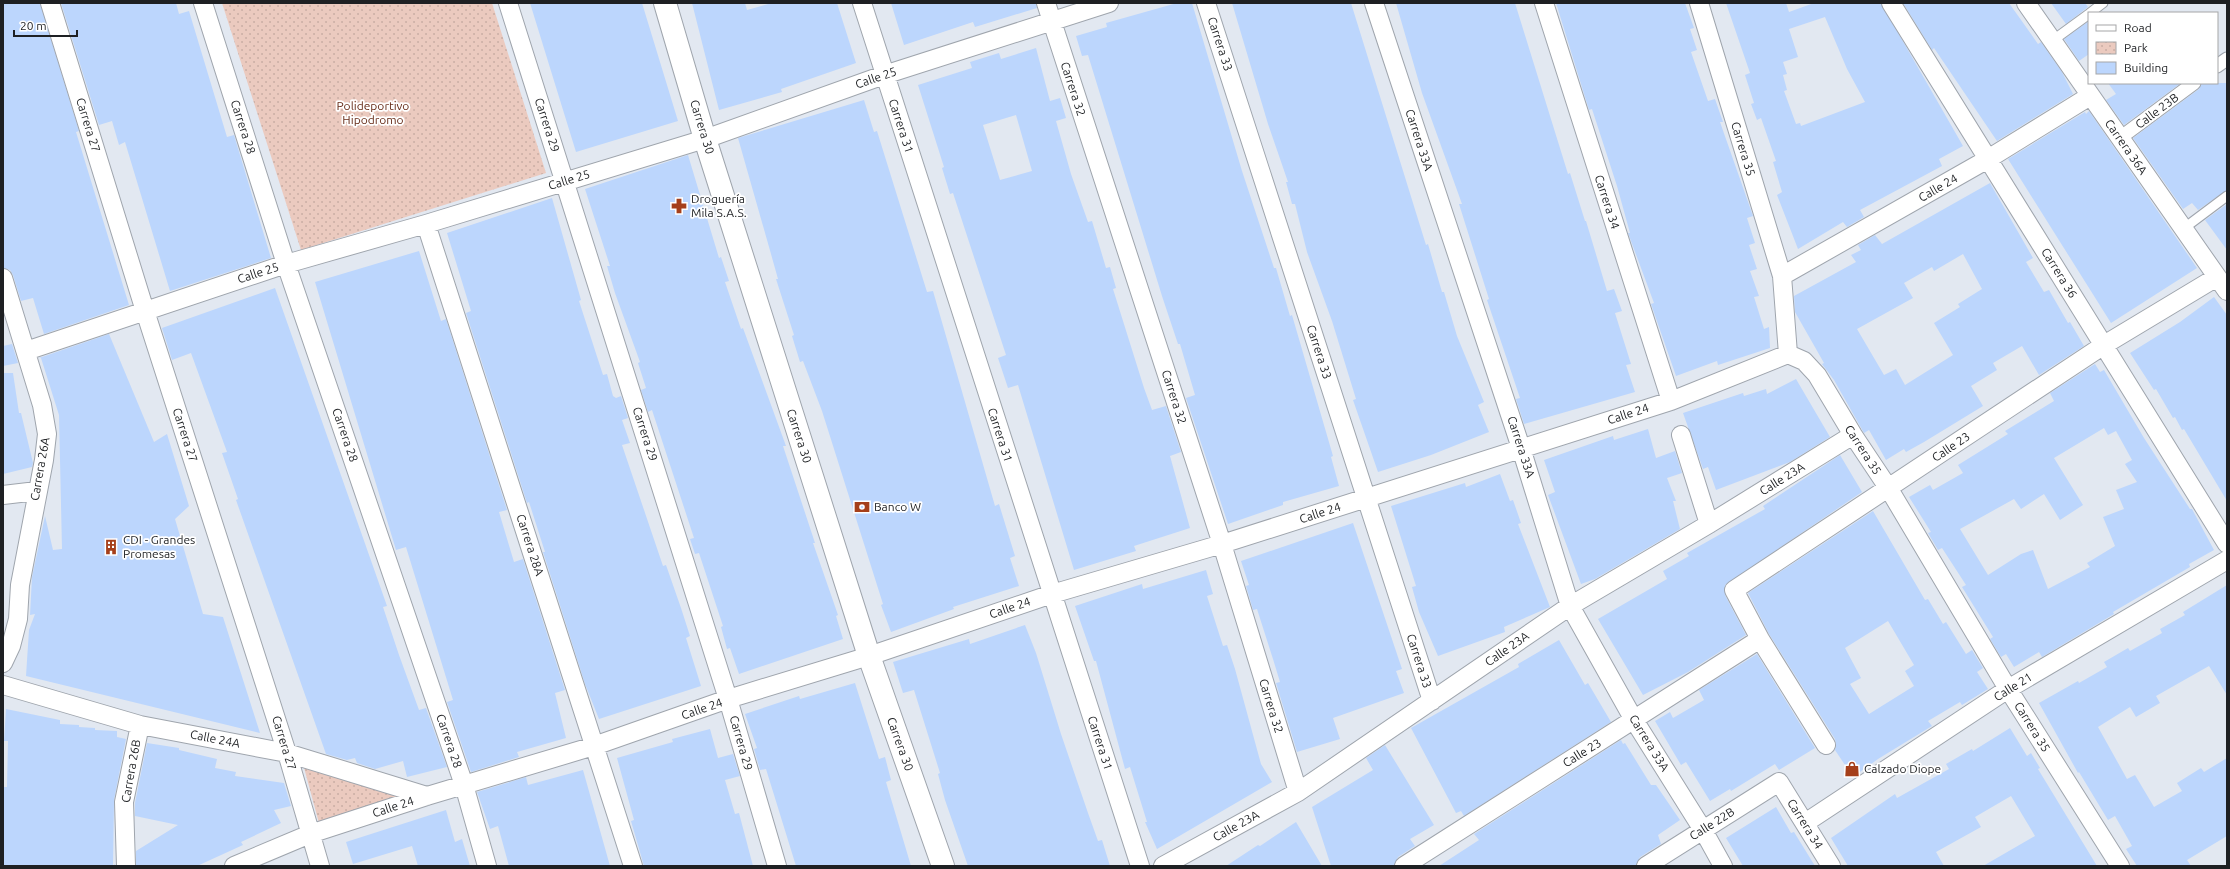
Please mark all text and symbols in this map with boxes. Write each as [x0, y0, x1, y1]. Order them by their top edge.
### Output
scale bar [14, 12, 77, 38]
legend [2088, 12, 2218, 84]
street label: Carrera 33 [1206, 15, 1235, 73]
text: 20 m [20, 19, 47, 32]
text: Road [2124, 21, 2152, 34]
text: Park [2124, 41, 2148, 54]
street label: Carrera 32 [1059, 60, 1088, 118]
text: Building [2124, 61, 2168, 74]
street label: Calle 25 [854, 64, 898, 91]
street label: Calle 23B [2133, 90, 2181, 131]
street label: Carrera 27 [74, 96, 103, 154]
street label: Carrera 29 [533, 96, 562, 154]
street label: Carrera 31 [887, 97, 916, 155]
street label: Carrera 28 [229, 98, 258, 156]
street label: Carrera 30 [688, 98, 717, 156]
park label: Polideportivo Hipodromo [337, 99, 409, 126]
street label: Carrera 33A [1403, 107, 1436, 172]
street label: Carrera 36A [2103, 117, 2150, 177]
street label: Carrera 35 [1729, 120, 1758, 178]
street label: Calle 25 [547, 167, 591, 192]
street label: Calle 24 [1916, 171, 1960, 204]
street label: Carrera 34 [1593, 173, 1622, 231]
place label: Droguería Mila S.A.S. [691, 192, 747, 219]
pharmacy icon: Droguería Mila S.A.S. [670, 197, 688, 215]
street label: Carrera 36 [2039, 245, 2080, 300]
street label: Calle 25 [236, 260, 280, 285]
street label: Carrera 33 [1305, 323, 1334, 381]
street label: Carrera 32 [1160, 368, 1189, 426]
street label: Calle 24 [1606, 401, 1650, 426]
street label: Carrera 29 [631, 405, 660, 463]
street label: Carrera 27 [171, 406, 200, 464]
street label: Carrera 28 [330, 406, 361, 464]
street label: Carrera 31 [986, 406, 1015, 464]
street label: Carrera 30 [785, 407, 814, 465]
street label: Carrera 33A [1505, 414, 1538, 479]
street label: Carrera 35 [1843, 423, 1884, 477]
street label: Calle 23 [1929, 429, 1972, 464]
street label: Carrera 26A [28, 436, 52, 502]
street label: Calle 23A [1757, 460, 1807, 497]
bank icon: Banco W [853, 498, 871, 516]
place label: Banco W [874, 500, 921, 513]
street label: Calle 24 [1298, 500, 1342, 525]
street label: Carrera 28A [514, 512, 547, 577]
place label: CDI - Grandes Promesas [123, 533, 195, 560]
building icon: CDI - Grandes Promesas [102, 538, 120, 556]
street label: Calle 24 [988, 594, 1032, 621]
street label: Calle 23A [1482, 629, 1531, 668]
street label: Carrera 33 [1405, 632, 1434, 690]
street label: Calle 21 [1991, 670, 2034, 703]
street label: Carrera 32 [1257, 677, 1286, 735]
street label: Calle 24 [680, 695, 724, 722]
street label: Carrera 35 [2012, 699, 2053, 754]
street label: Carrera 28 [434, 712, 465, 770]
street label: Carrera 33A [1627, 712, 1672, 773]
street label: Carrera 27 [270, 714, 299, 772]
street label: Carrera 29 [727, 714, 755, 772]
street label: Carrera 31 [1086, 714, 1115, 772]
street label: Carrera 30 [885, 715, 916, 773]
street label: Calle 24A [189, 727, 241, 750]
street label: Calle 23 [1560, 736, 1603, 769]
street label: Carrera 26B [119, 738, 142, 803]
shop icon: Calzado Diope [1843, 760, 1861, 778]
place label: Calzado Diope [1864, 762, 1941, 775]
street label: Calle 24 [371, 794, 415, 819]
street label: Carrera 34 [1785, 796, 1826, 851]
street label: Calle 22B [1687, 805, 1737, 842]
street label: Calle 23A [1211, 808, 1261, 844]

